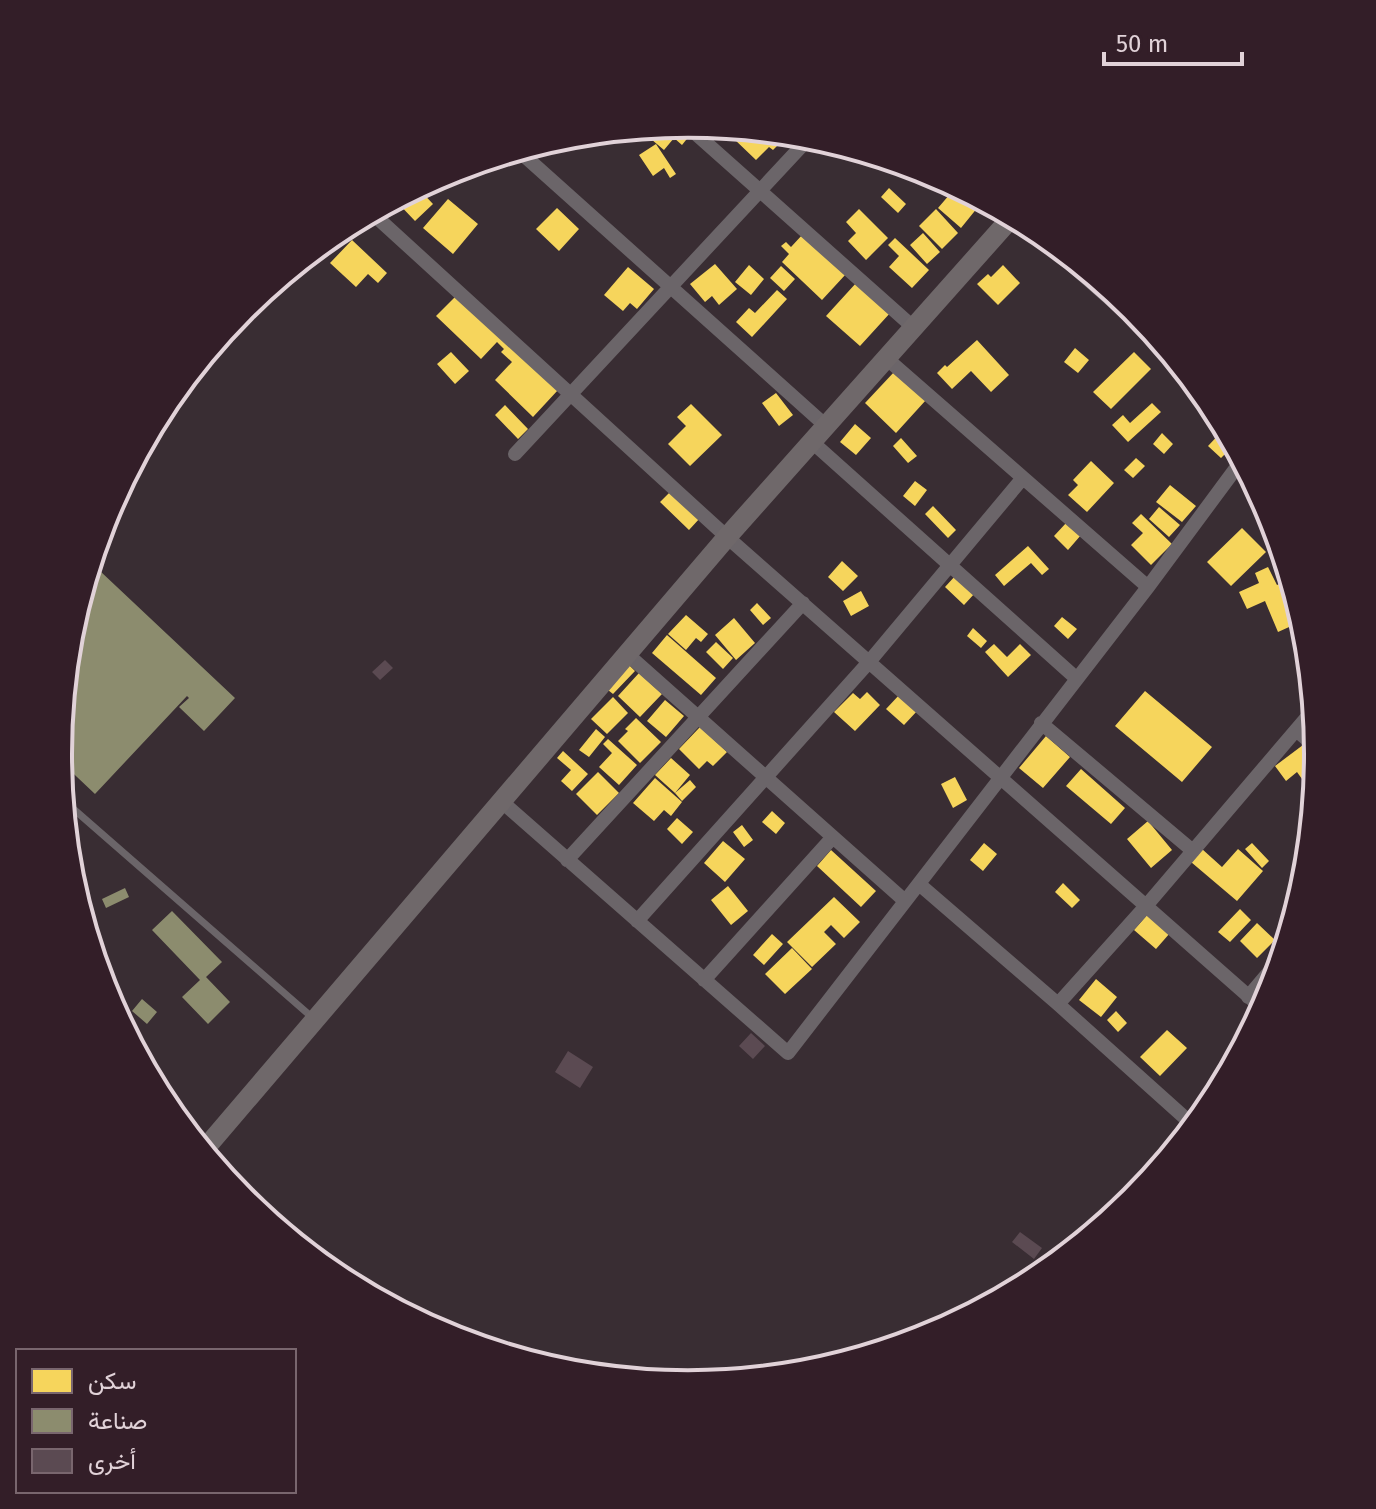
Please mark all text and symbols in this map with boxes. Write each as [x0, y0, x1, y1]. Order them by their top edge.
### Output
scale bar [1104, 16, 1242, 66]
text: 50 m [1116, 30, 1168, 58]
legend [16, 1349, 296, 1493]
text: سكن [88, 1367, 137, 1395]
text: صناعة [88, 1407, 147, 1435]
text: أخرى [88, 1447, 136, 1476]

